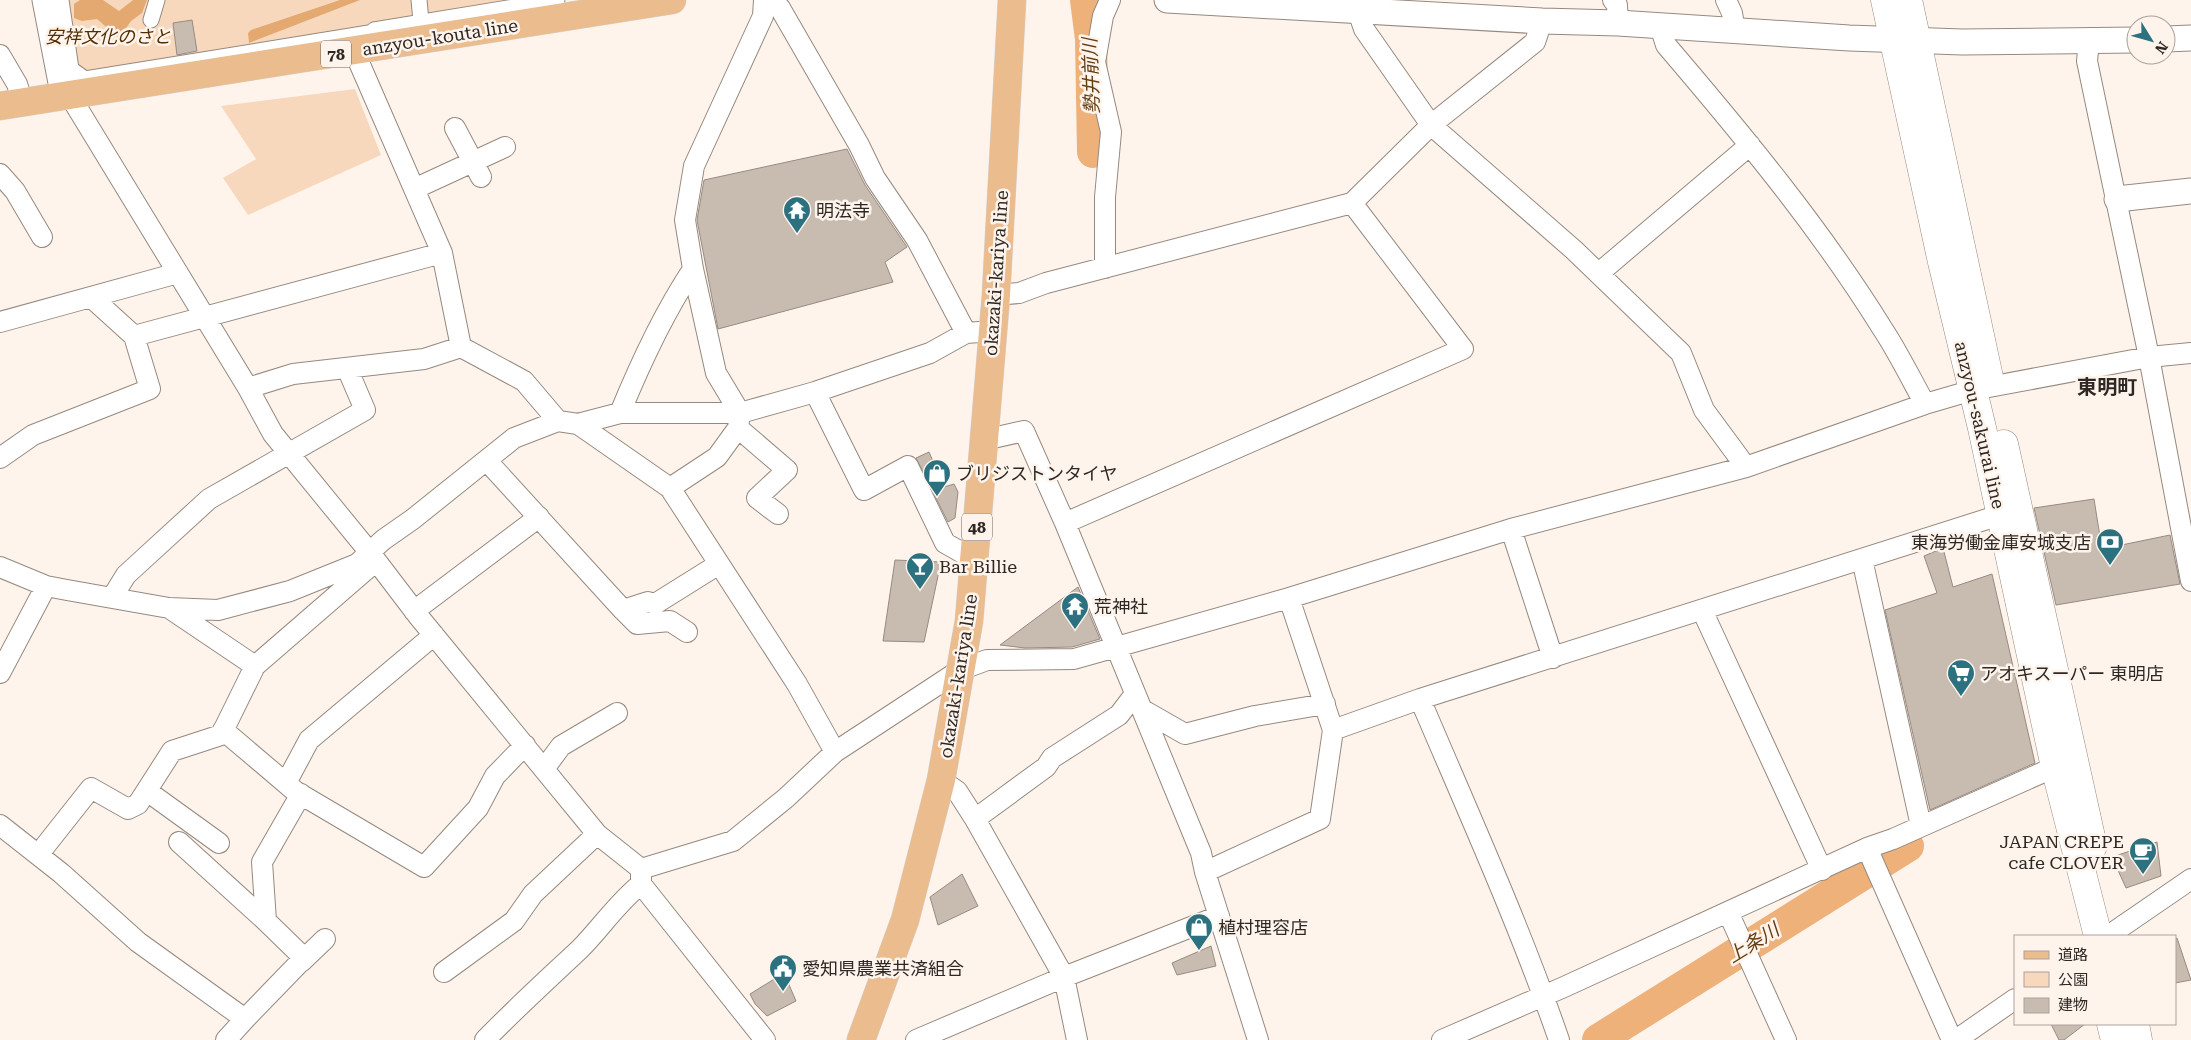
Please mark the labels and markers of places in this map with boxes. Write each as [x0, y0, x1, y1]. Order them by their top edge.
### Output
temple icon: 明法寺 [782, 195, 812, 234]
place label: 明法寺 [816, 200, 870, 221]
shop icon: ブリジストンタイヤ [922, 458, 952, 497]
place label: ブリジストンタイヤ [956, 463, 1117, 484]
bank icon: 東海労働金庫安城支店 [2095, 527, 2125, 566]
place label: 東海労働金庫安城支店 [1911, 532, 2091, 553]
bar icon: Bar Billie [905, 551, 935, 590]
place label: Bar Billie [939, 556, 1017, 577]
temple icon: 荒神社 [1060, 591, 1090, 630]
place label: 荒神社 [1094, 596, 1148, 617]
supermarket icon: アオキスーパー 東明店 [1946, 658, 1976, 697]
place label: アオキスーパー 東明店 [1980, 663, 2164, 684]
place label: JAPAN CREPE cafe CLOVER [1999, 831, 2124, 873]
cafe icon: JAPAN CREPE cafe CLOVER [2128, 836, 2158, 875]
shop icon: 植村理容店 [1184, 912, 1214, 951]
place label: 植村理容店 [1218, 917, 1308, 938]
public building icon: 愛知県農業共済組合 [768, 953, 798, 992]
place label: 愛知県農業共済組合 [802, 958, 964, 979]

